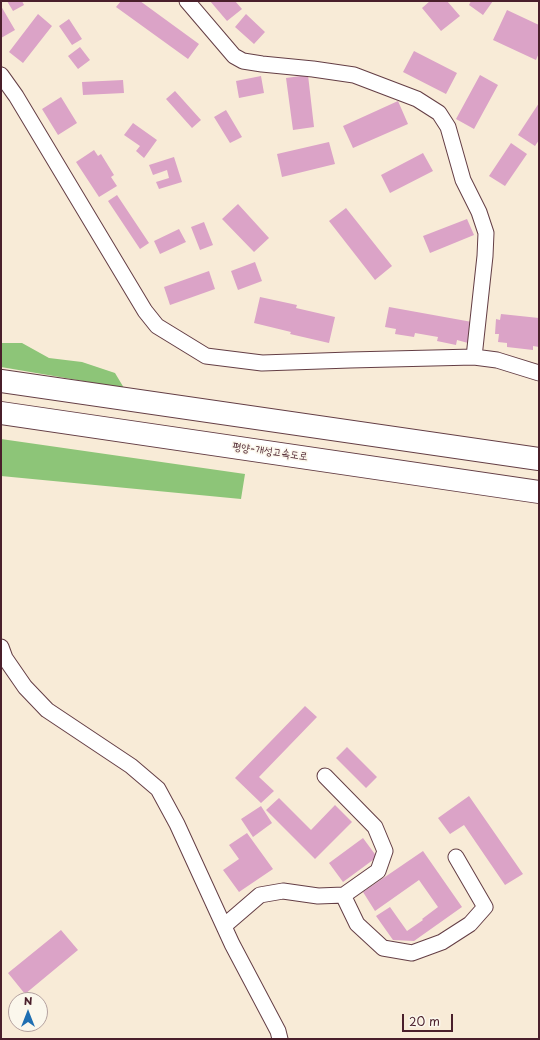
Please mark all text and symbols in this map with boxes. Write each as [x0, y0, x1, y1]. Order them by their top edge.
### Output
street label: 평양-개성고속도로 [231, 440, 309, 464]
north arrow [8, 992, 48, 1032]
text: N [24, 992, 32, 1009]
scale bar [404, 1006, 455, 1032]
text: 20 m [409, 1012, 440, 1030]

